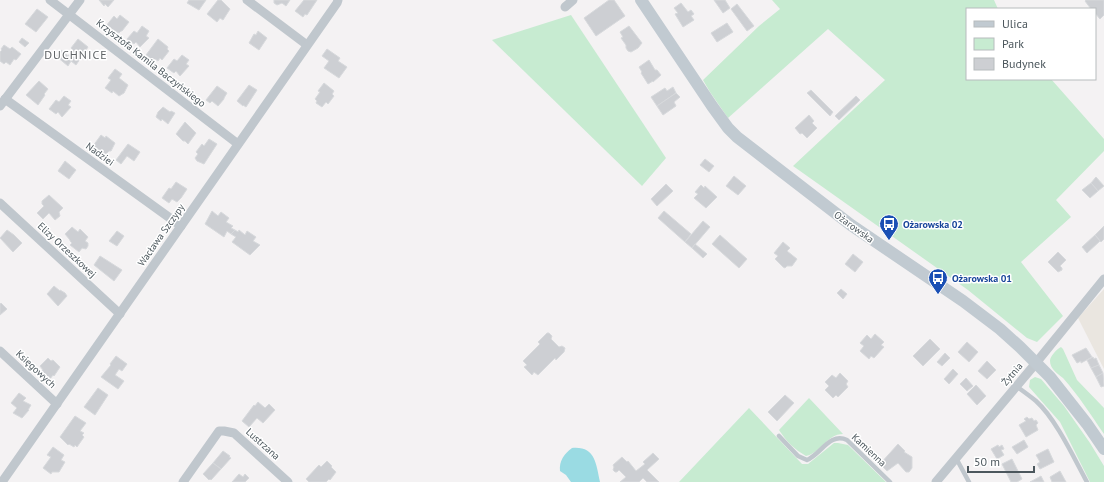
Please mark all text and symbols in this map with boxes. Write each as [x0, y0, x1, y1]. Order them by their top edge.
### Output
legend [966, 8, 1096, 80]
street label: Krzysztofa Kamila Baczyńskiego [94, 16, 208, 110]
text: Ulica [1002, 16, 1028, 31]
text: Park [1002, 36, 1024, 51]
district label: DUCHNICE [44, 47, 108, 62]
text: Budynek [1002, 56, 1046, 71]
street label: Nadziei [83, 139, 117, 169]
street label: Wacława Szczypy [135, 201, 187, 269]
street label: Ożarowska [832, 208, 876, 246]
bus stop icon: Ożarowska 02 [878, 213, 900, 241]
place label: Ożarowska 02 [903, 218, 963, 231]
street label: Elizy Orzeszkowej [35, 219, 99, 281]
bus stop icon: Ożarowska 01 [927, 267, 949, 295]
place label: Ożarowska 01 [952, 272, 1012, 285]
street label: Księgowych [13, 347, 59, 391]
street label: Żytnia [999, 360, 1025, 388]
street label: Lustrzana [243, 425, 283, 463]
street label: Kamienna [849, 431, 889, 469]
scale bar [968, 448, 1034, 474]
text: 50 m [974, 454, 1000, 469]

